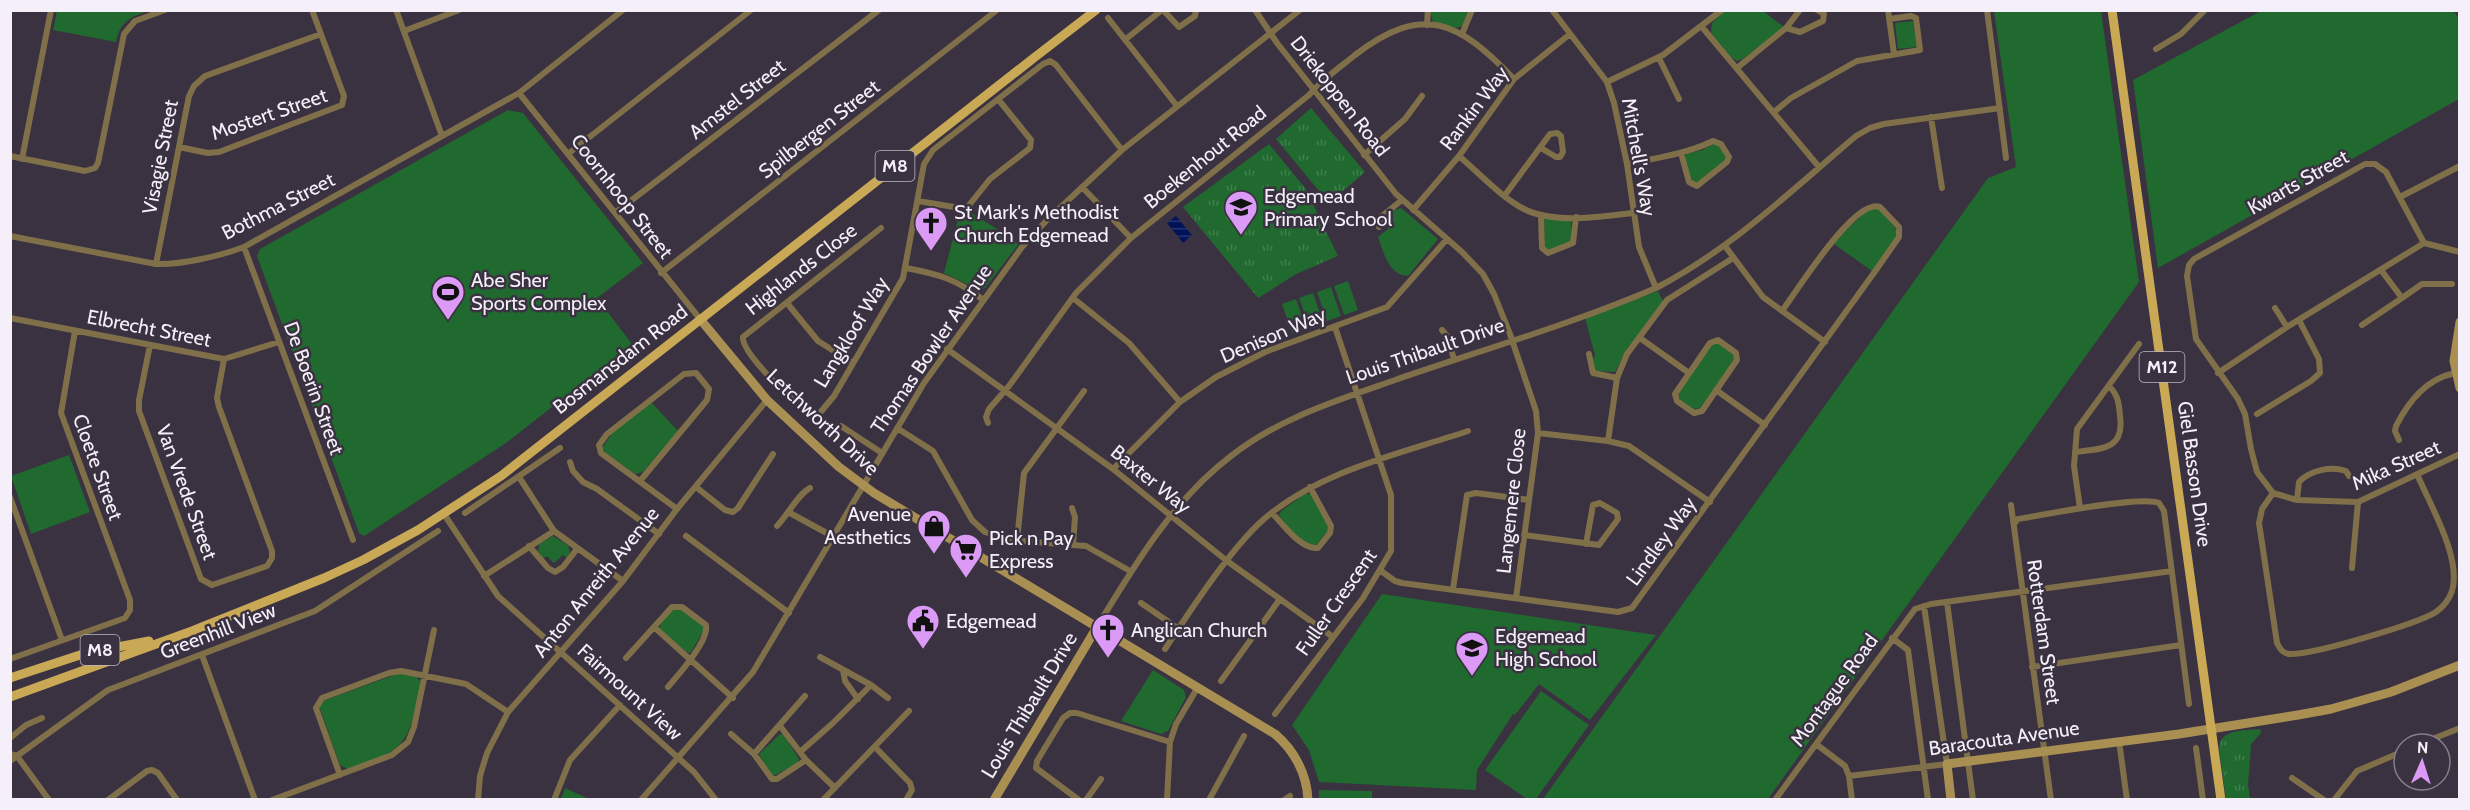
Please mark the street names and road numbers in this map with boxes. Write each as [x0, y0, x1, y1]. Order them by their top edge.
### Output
street label: Driekoppen Road [1286, 31, 1394, 161]
street label: Amstel Street [684, 54, 790, 144]
street label: Rankin Way [1435, 61, 1513, 155]
street label: Spilbergen Street [754, 74, 884, 184]
street label: Mostert Street [208, 83, 330, 145]
street label: Mitchell's Way [1617, 96, 1661, 218]
street label: Visagie Street [137, 98, 183, 216]
street label: Boekenhout Road [1139, 100, 1271, 214]
street label: Coornhoop Street [566, 129, 678, 263]
street label: Kwarts Street [2243, 144, 2353, 220]
road number: M8 [876, 151, 914, 181]
street label: Bothma Street [218, 167, 339, 245]
street label: Highlands Close [740, 218, 862, 320]
street label: Thomas Bowler Avenue [865, 260, 997, 438]
street label: Langkloof Way [809, 272, 893, 392]
street label: Bosmansdam Road [548, 299, 692, 419]
street label: Denison Way [1217, 302, 1329, 368]
street label: Elbrecht Street [85, 304, 213, 352]
street label: Louis Thibault Drive [1343, 313, 1507, 389]
street label: De Boerin Street [279, 318, 349, 458]
road number: M12 [2140, 352, 2184, 382]
street label: Letchworth Drive [762, 364, 884, 480]
street label: Giel Basson Drive [2173, 400, 2217, 548]
street label: Cloete Street [68, 411, 128, 523]
street label: Van Vrede Street [151, 421, 223, 563]
street label: Langemere Close [1491, 427, 1531, 575]
street label: Mika Street [2348, 435, 2444, 495]
street label: Baxter Way [1106, 439, 1196, 519]
street label: Lindley Way [1621, 492, 1701, 590]
street label: Anton Anreith Avenue [528, 502, 664, 662]
street label: Fuller Crescent [1291, 544, 1382, 660]
street label: Rotterdam Street [2022, 558, 2066, 706]
street label: Greenhill View [157, 598, 280, 664]
street label: Louis Thibault Drive [976, 628, 1082, 782]
street label: Montague Road [1785, 629, 1883, 751]
road number: M8 [80, 635, 120, 665]
street label: Fairmount View [573, 639, 688, 746]
street label: Baracouta Avenue [1927, 716, 2081, 760]

